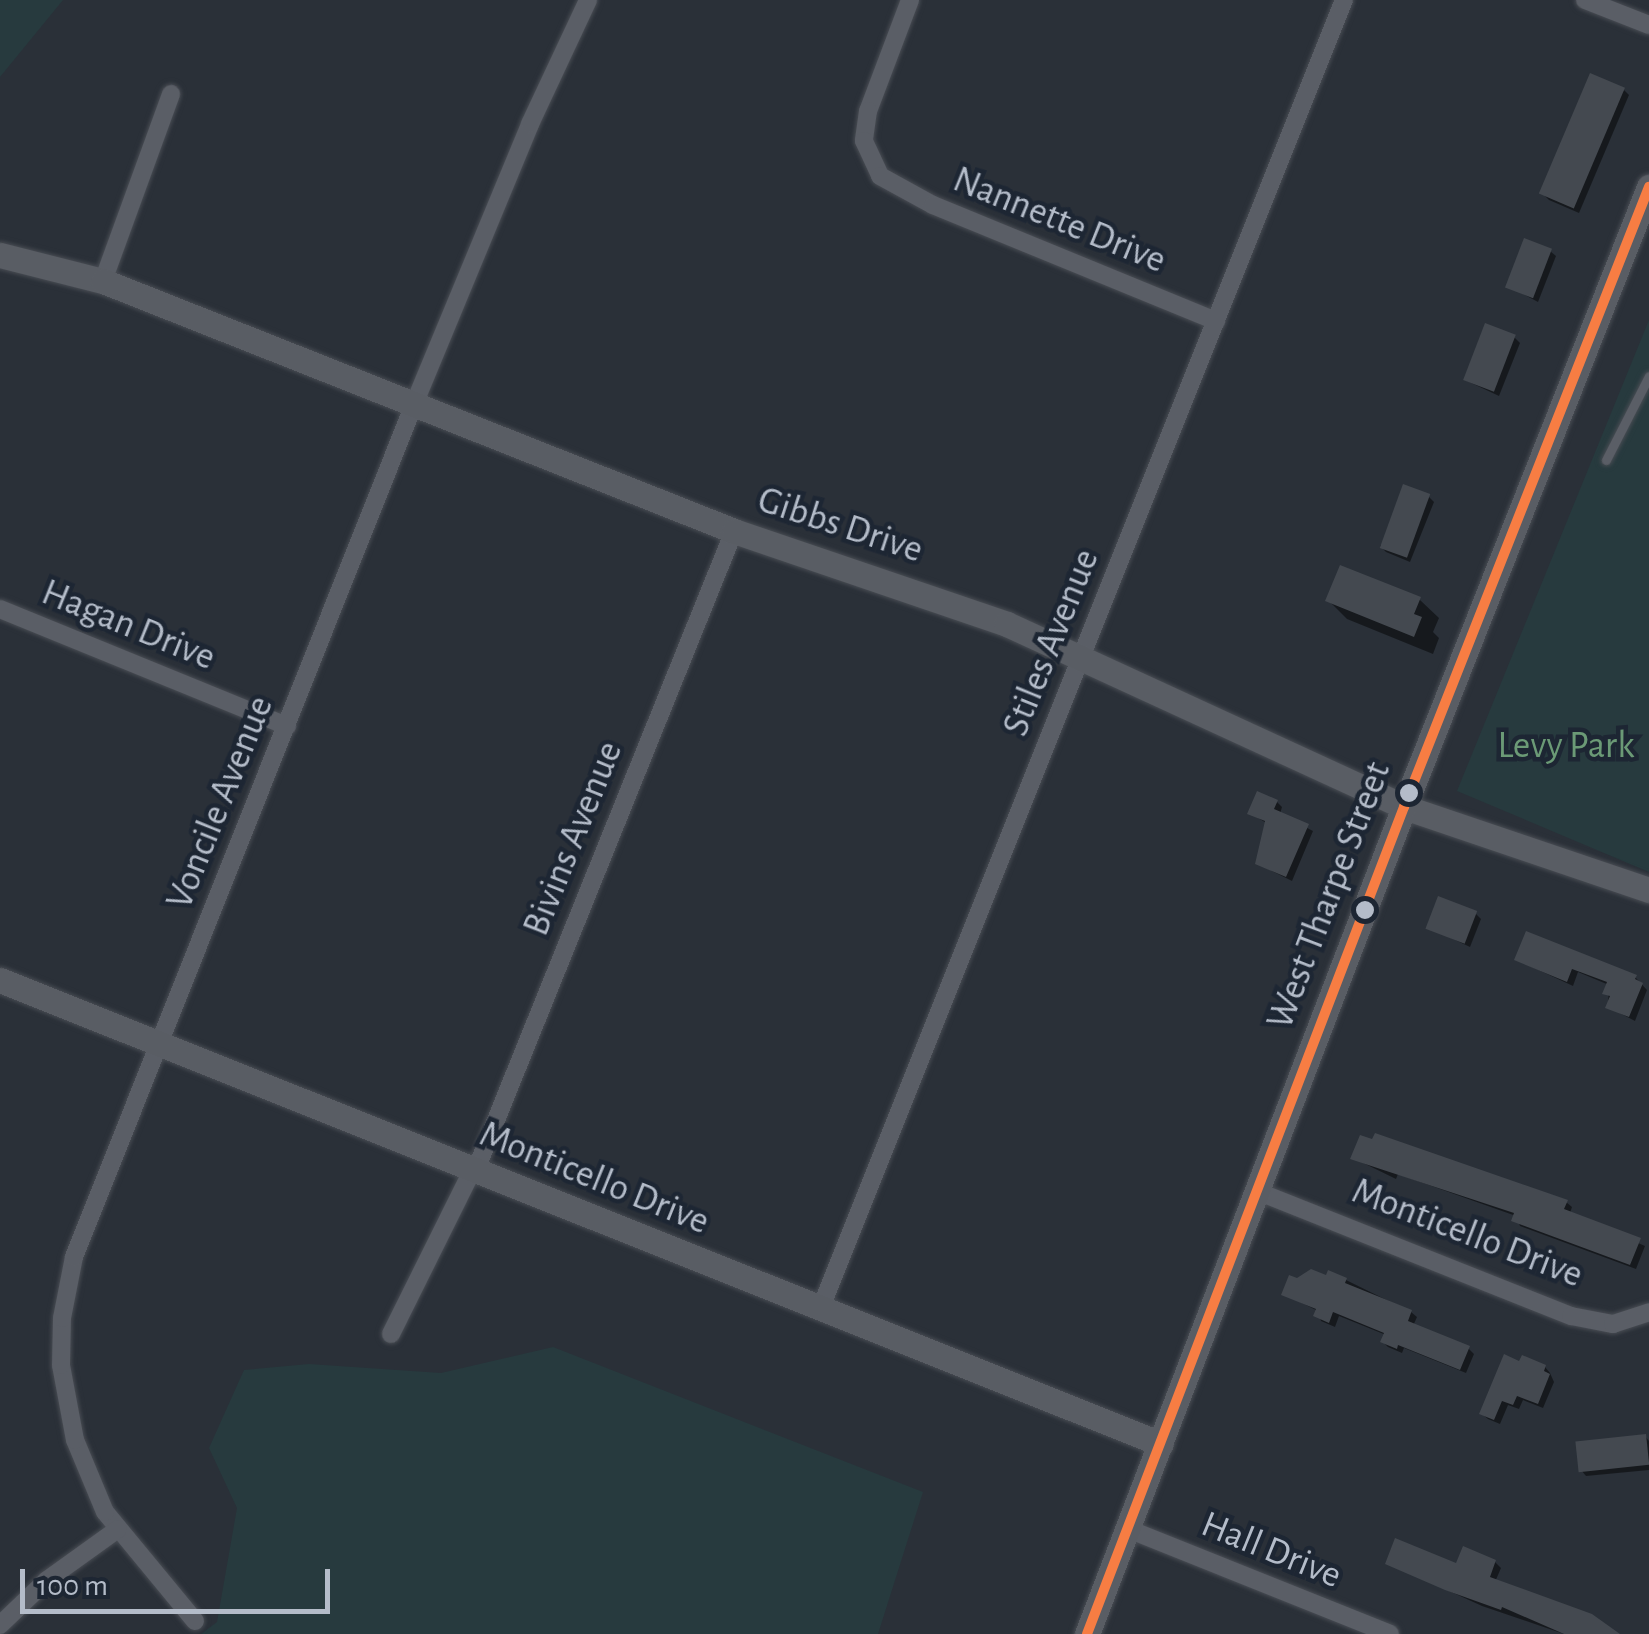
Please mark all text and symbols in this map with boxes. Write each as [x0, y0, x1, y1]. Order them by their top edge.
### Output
street label: Nannette Drive [946, 158, 1172, 284]
street label: Gibbs Drive [752, 478, 928, 574]
street label: Stiles Avenue [994, 543, 1110, 743]
street label: Hagan Drive [35, 571, 221, 681]
street label: Voncile Avenue [158, 690, 284, 916]
park label: Levy Park [1498, 724, 1634, 770]
street label: Bivins Avenue [514, 735, 634, 943]
street label: West Tharpe Street [1258, 756, 1402, 1036]
unlabelled marker [1399, 783, 1419, 803]
unlabelled marker [1355, 900, 1375, 920]
street label: Monticello Drive [473, 1112, 715, 1246]
street label: Monticello Drive [1345, 1169, 1589, 1299]
street label: Hall Drive [1194, 1502, 1348, 1600]
scale bar [25, 1549, 335, 1611]
text: 100 m [37, 1571, 108, 1601]

